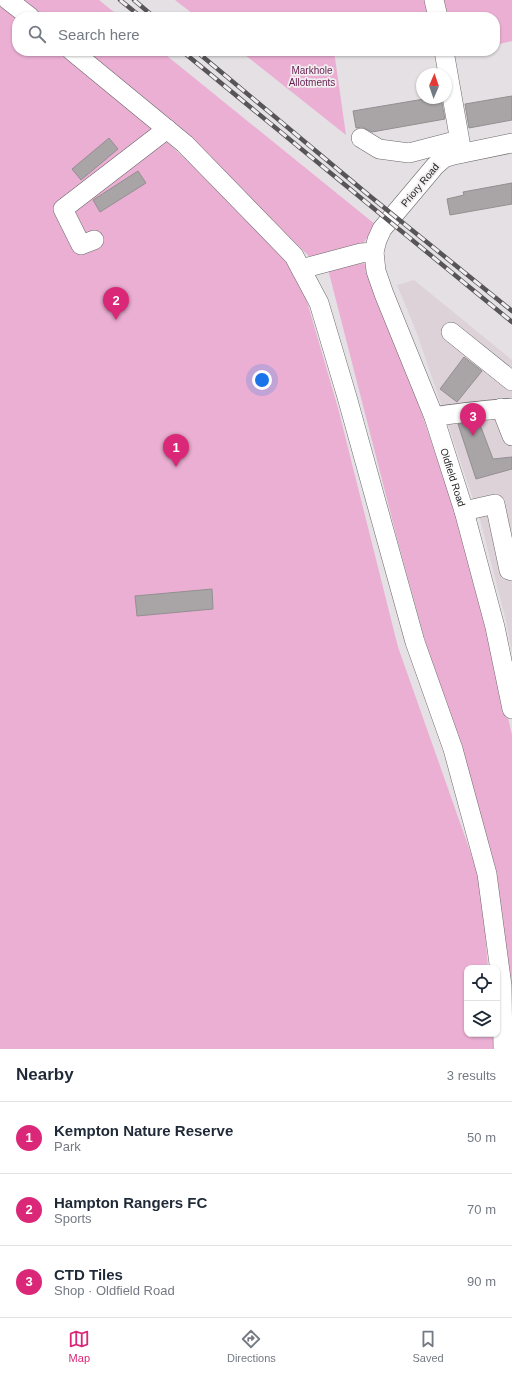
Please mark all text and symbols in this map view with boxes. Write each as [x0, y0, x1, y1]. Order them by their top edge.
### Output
search box [12, 12, 500, 56]
icon: search [26, 23, 48, 45]
text: Search here [58, 26, 140, 43]
park label: Markhole Allotments [289, 65, 335, 88]
north arrow [416, 68, 452, 104]
street label: Priory Road [399, 161, 441, 209]
pin: 2 [103, 287, 129, 320]
your location [252, 370, 272, 390]
pin: 3 [460, 403, 486, 436]
pin: 1 [163, 434, 189, 467]
street label: Oldfield Road [439, 447, 468, 508]
map controls [464, 965, 500, 1037]
button: locate [464, 965, 500, 1001]
button: layers [464, 1001, 500, 1037]
text: Nearby [16, 1065, 74, 1084]
text: 3 results [447, 1068, 496, 1083]
text: Kempton Nature Reserve [54, 1122, 233, 1139]
text: 1 [25, 1130, 33, 1145]
text: 50 m [467, 1130, 496, 1145]
text: Park [54, 1139, 81, 1154]
text: Hampton Rangers FC [54, 1194, 207, 1211]
text: 2 [25, 1202, 33, 1217]
text: 70 m [467, 1202, 496, 1217]
text: Sports [54, 1211, 92, 1226]
text: CTD Tiles [54, 1266, 123, 1283]
text: 3 [25, 1274, 33, 1289]
text: 90 m [467, 1274, 496, 1289]
text: Shop · Oldfield Road [54, 1283, 175, 1298]
tab: Map [68, 1328, 90, 1364]
tab: Directions [227, 1328, 276, 1364]
tab: Saved [412, 1328, 444, 1364]

